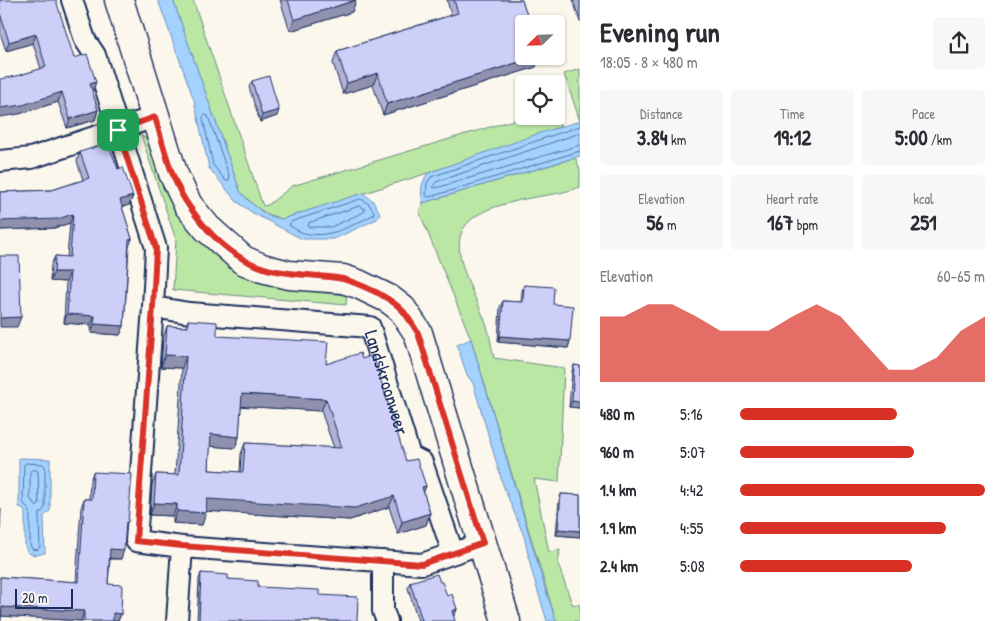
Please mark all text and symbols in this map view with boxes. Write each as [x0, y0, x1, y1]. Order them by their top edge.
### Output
text: Evening run [600, 13, 720, 51]
north arrow [515, 15, 565, 65]
map controls [515, 15, 565, 125]
button: share [933, 17, 985, 69]
text: 18:05 · 8 × 480 m [600, 51, 698, 73]
button: locate [515, 75, 565, 125]
text: Distance [640, 104, 683, 123]
text: Time [780, 104, 805, 123]
text: Pace [912, 104, 935, 123]
pin [97, 109, 139, 151]
icon: arrive [104, 116, 132, 144]
text: 3.84 [637, 123, 668, 152]
text: 19:12 [774, 123, 811, 152]
text: 5:00 [895, 123, 928, 152]
text: km [668, 130, 686, 149]
text: /km [928, 130, 952, 149]
text: Elevation [638, 189, 685, 208]
text: Heart rate [766, 189, 819, 208]
text: kcal [913, 189, 934, 208]
text: 56 [646, 208, 664, 237]
text: 167 [767, 208, 793, 237]
text: 251 [910, 208, 937, 237]
text: m [664, 215, 677, 234]
text: bpm [793, 215, 818, 234]
text: Elevation [600, 265, 653, 287]
text: 60–65 m [937, 265, 985, 287]
street label: Landskroonweer [359, 327, 416, 439]
text: 480 m [600, 403, 635, 425]
text: 5:16 [680, 403, 703, 425]
text: 960 m [600, 441, 634, 463]
text: 5:07 [680, 441, 706, 463]
text: 1.4 km [600, 479, 636, 501]
text: 4:42 [680, 479, 703, 501]
text: 1.9 km [600, 517, 636, 539]
text: 4:55 [680, 517, 703, 539]
text: 2.4 km [600, 555, 638, 577]
text: 5:08 [680, 555, 705, 577]
scale bar [15, 586, 72, 609]
text: 20 m [22, 588, 48, 607]

